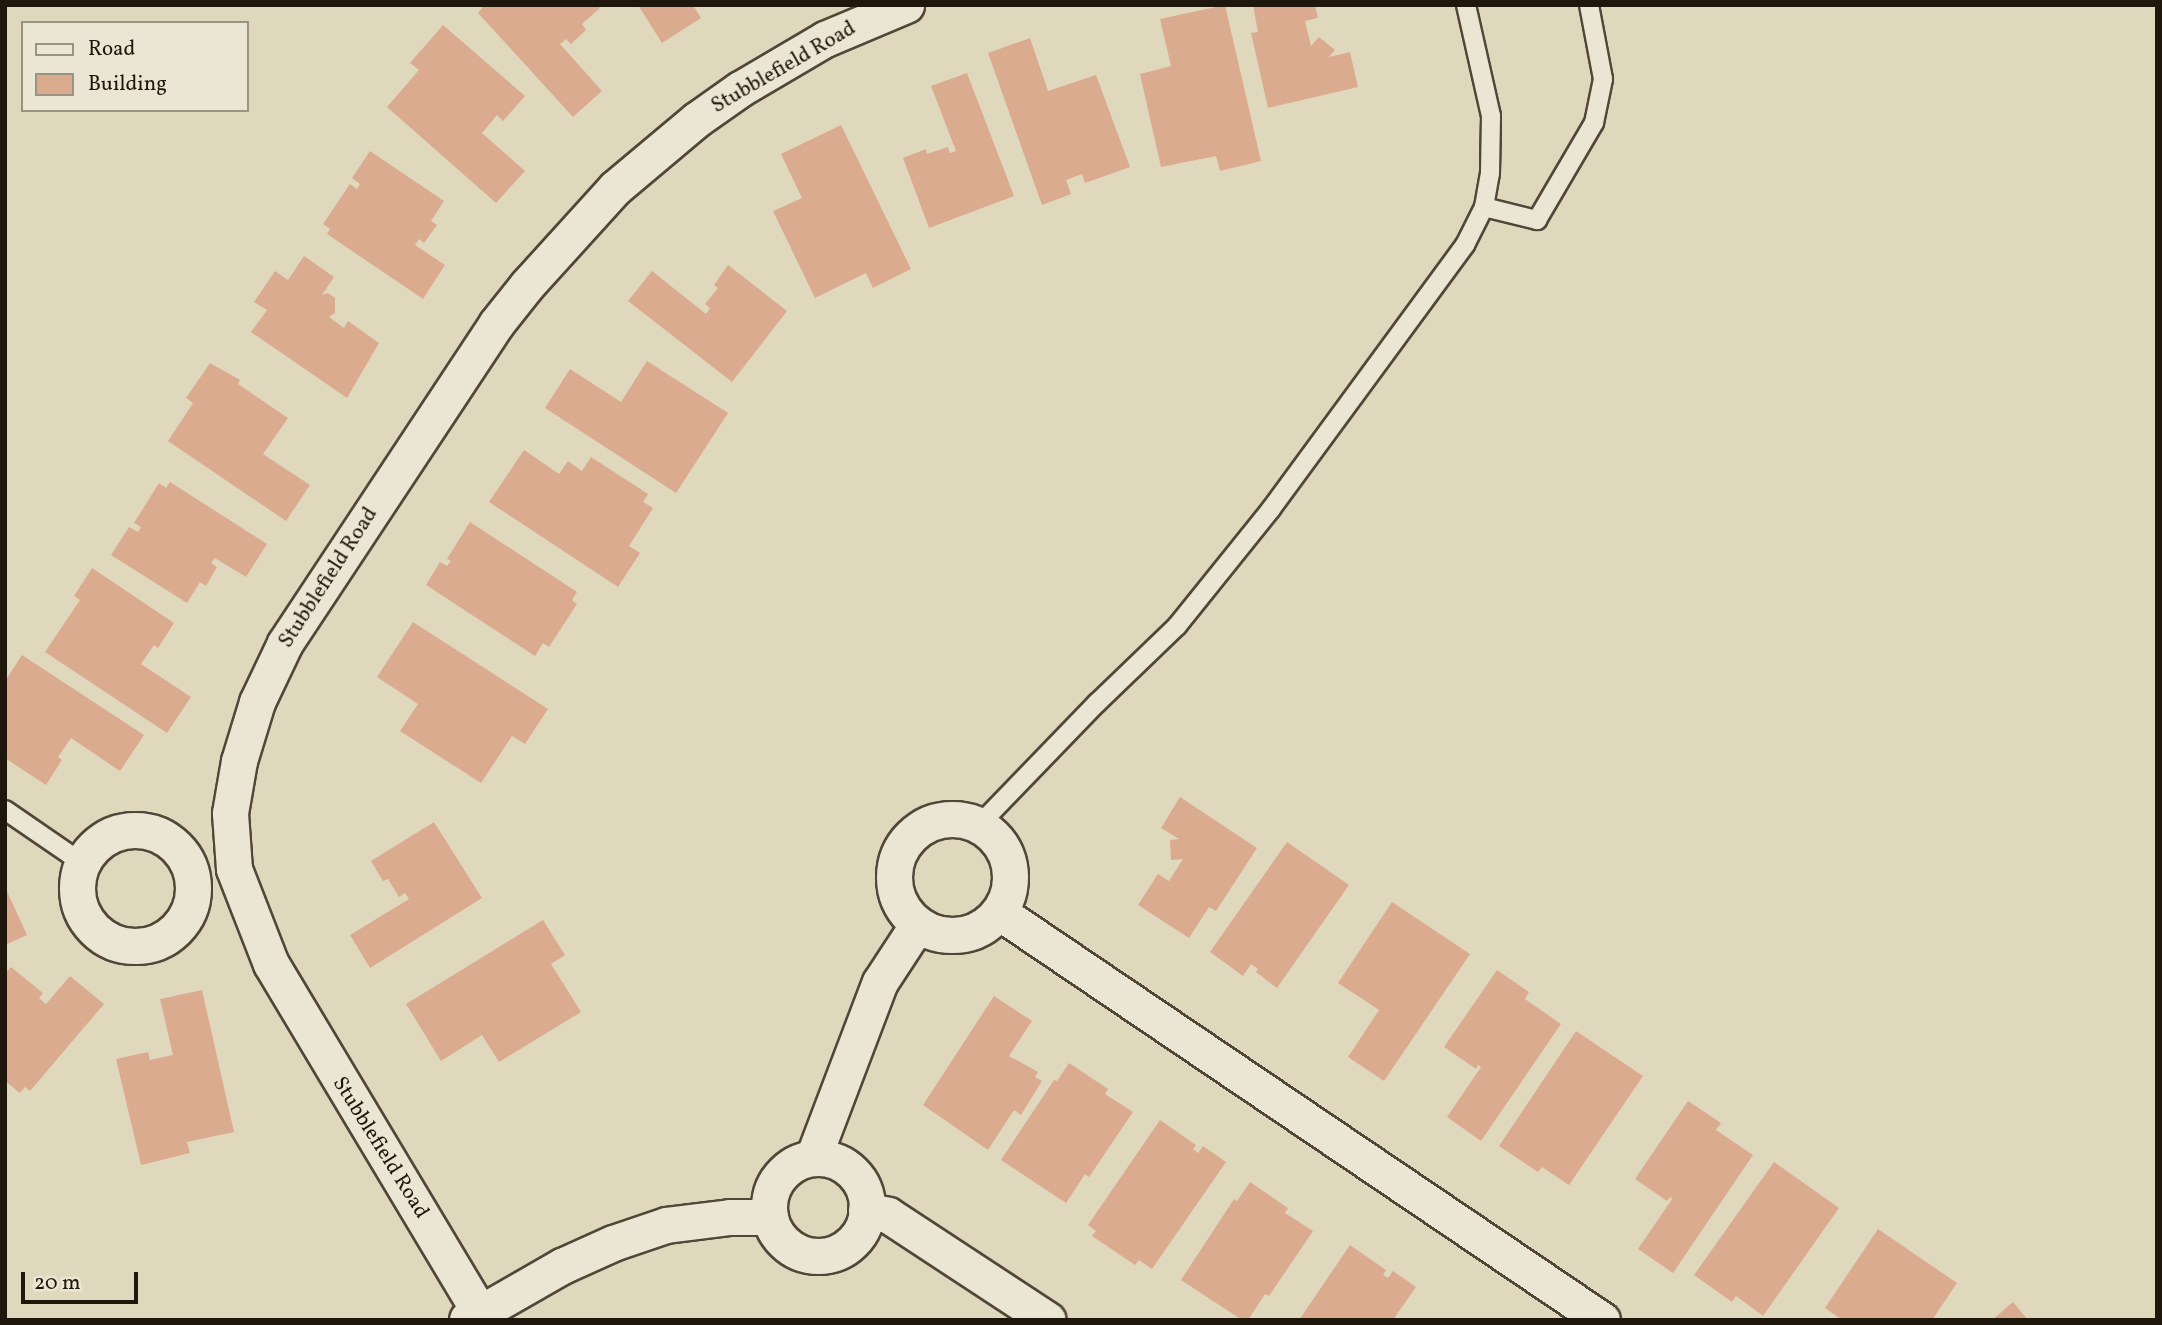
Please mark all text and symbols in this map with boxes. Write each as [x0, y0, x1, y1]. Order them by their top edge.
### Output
street label: Stubblefield Road [707, 16, 861, 120]
legend [21, 21, 248, 112]
text: Road [88, 35, 135, 64]
text: Building [88, 70, 167, 99]
street label: Stubblefield Road [274, 503, 384, 653]
street label: Stubblefield Road [326, 1072, 434, 1224]
scale bar [24, 1258, 142, 1302]
text: 20 m [34, 1269, 80, 1298]

